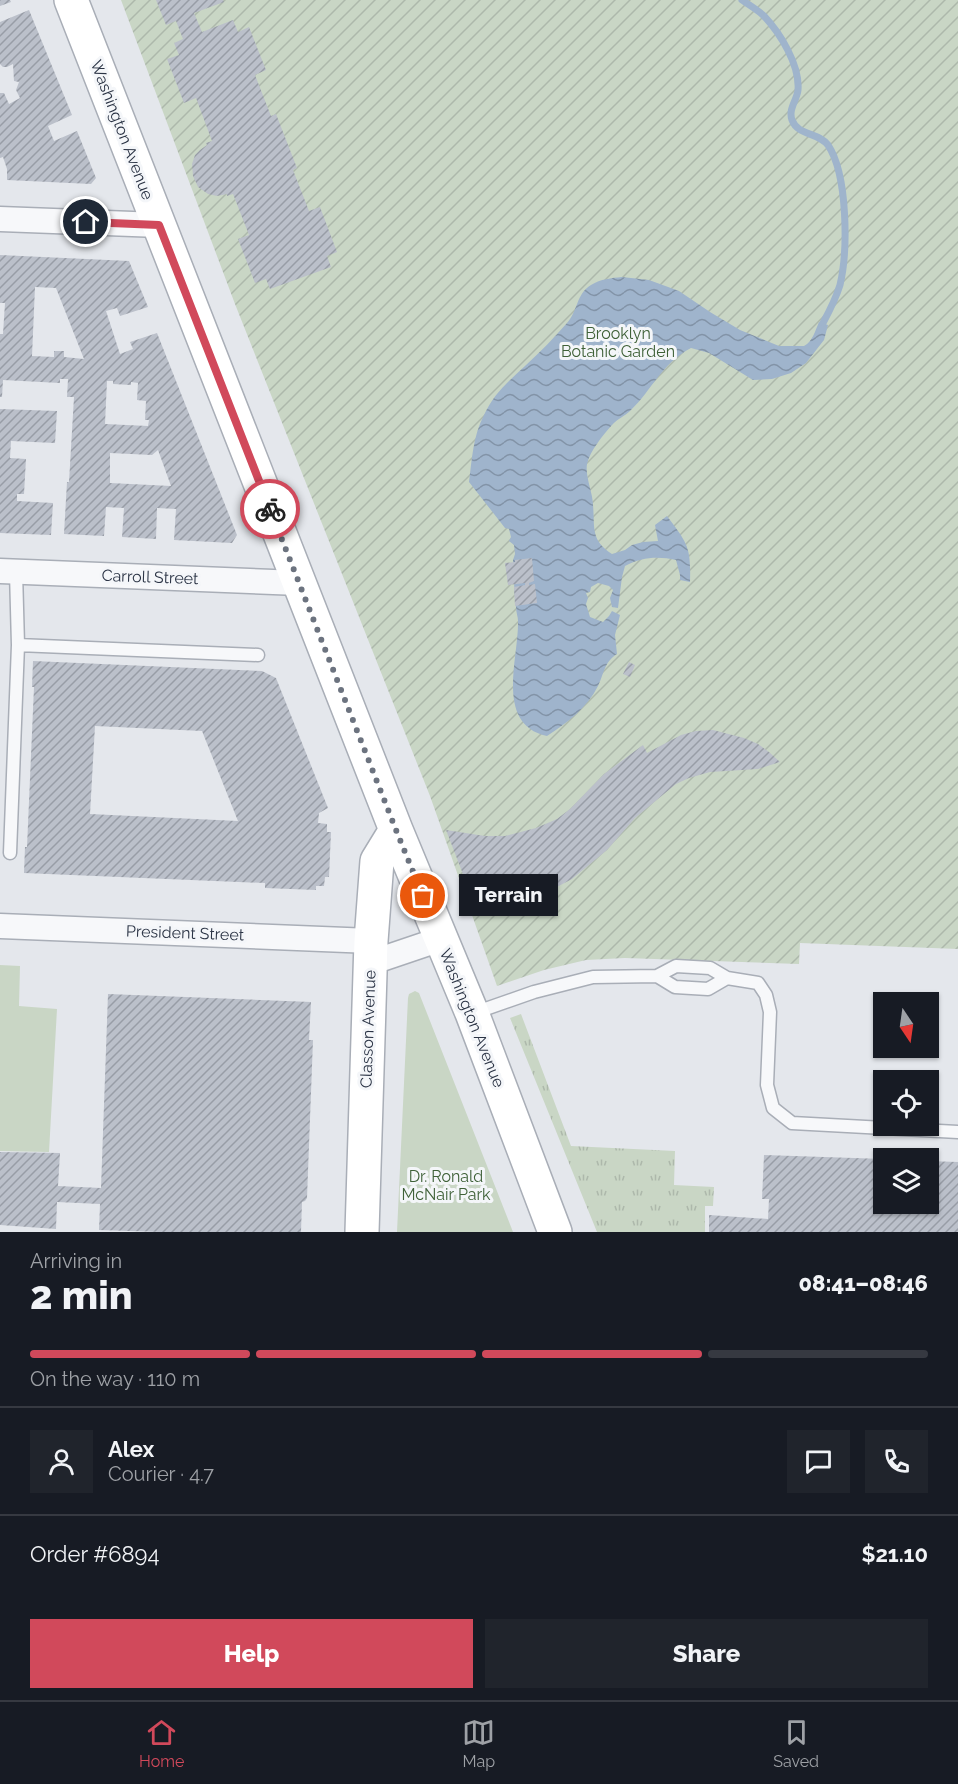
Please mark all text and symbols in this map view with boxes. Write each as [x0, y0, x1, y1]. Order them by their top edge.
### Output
street label: Washington Avenue [87, 57, 157, 203]
pin [60, 196, 111, 247]
icon: home [69, 205, 102, 238]
park label: Brooklyn Botanic Garden [561, 324, 675, 361]
courier [240, 479, 300, 539]
icon: bike [254, 493, 287, 526]
street label: Carroll Street [101, 566, 199, 588]
pin [397, 870, 448, 921]
callout: Terrain [459, 875, 558, 917]
icon: bag [406, 879, 439, 912]
text: Terrain [475, 883, 542, 907]
street label: President Street [126, 921, 245, 945]
street label: Washington Avenue [435, 946, 509, 1090]
street label: Classon Avenue [356, 970, 380, 1088]
north arrow [873, 992, 939, 1058]
map controls [873, 992, 939, 1214]
button: locate [873, 1070, 939, 1136]
button: layers [873, 1148, 939, 1214]
park label: Dr. Ronald McNair Park [401, 1167, 491, 1204]
text: Arriving in [30, 1249, 122, 1273]
text: 08:41–08:46 [799, 1270, 928, 1296]
text: 2 min [30, 1272, 133, 1318]
text: On the way · 110 m [30, 1367, 200, 1391]
button: person [30, 1430, 93, 1493]
button: chat [787, 1430, 850, 1493]
button: phone [865, 1430, 928, 1493]
text: Alex [108, 1436, 154, 1462]
text: Courier · 4.7 [108, 1462, 214, 1486]
text: Order #6894 [30, 1541, 159, 1567]
text: $21.10 [861, 1541, 928, 1567]
button: Help [30, 1619, 473, 1688]
button: Share [485, 1619, 928, 1688]
tab: Home [139, 1716, 184, 1771]
tab: Map [462, 1716, 495, 1771]
tab: Saved [773, 1716, 819, 1771]

